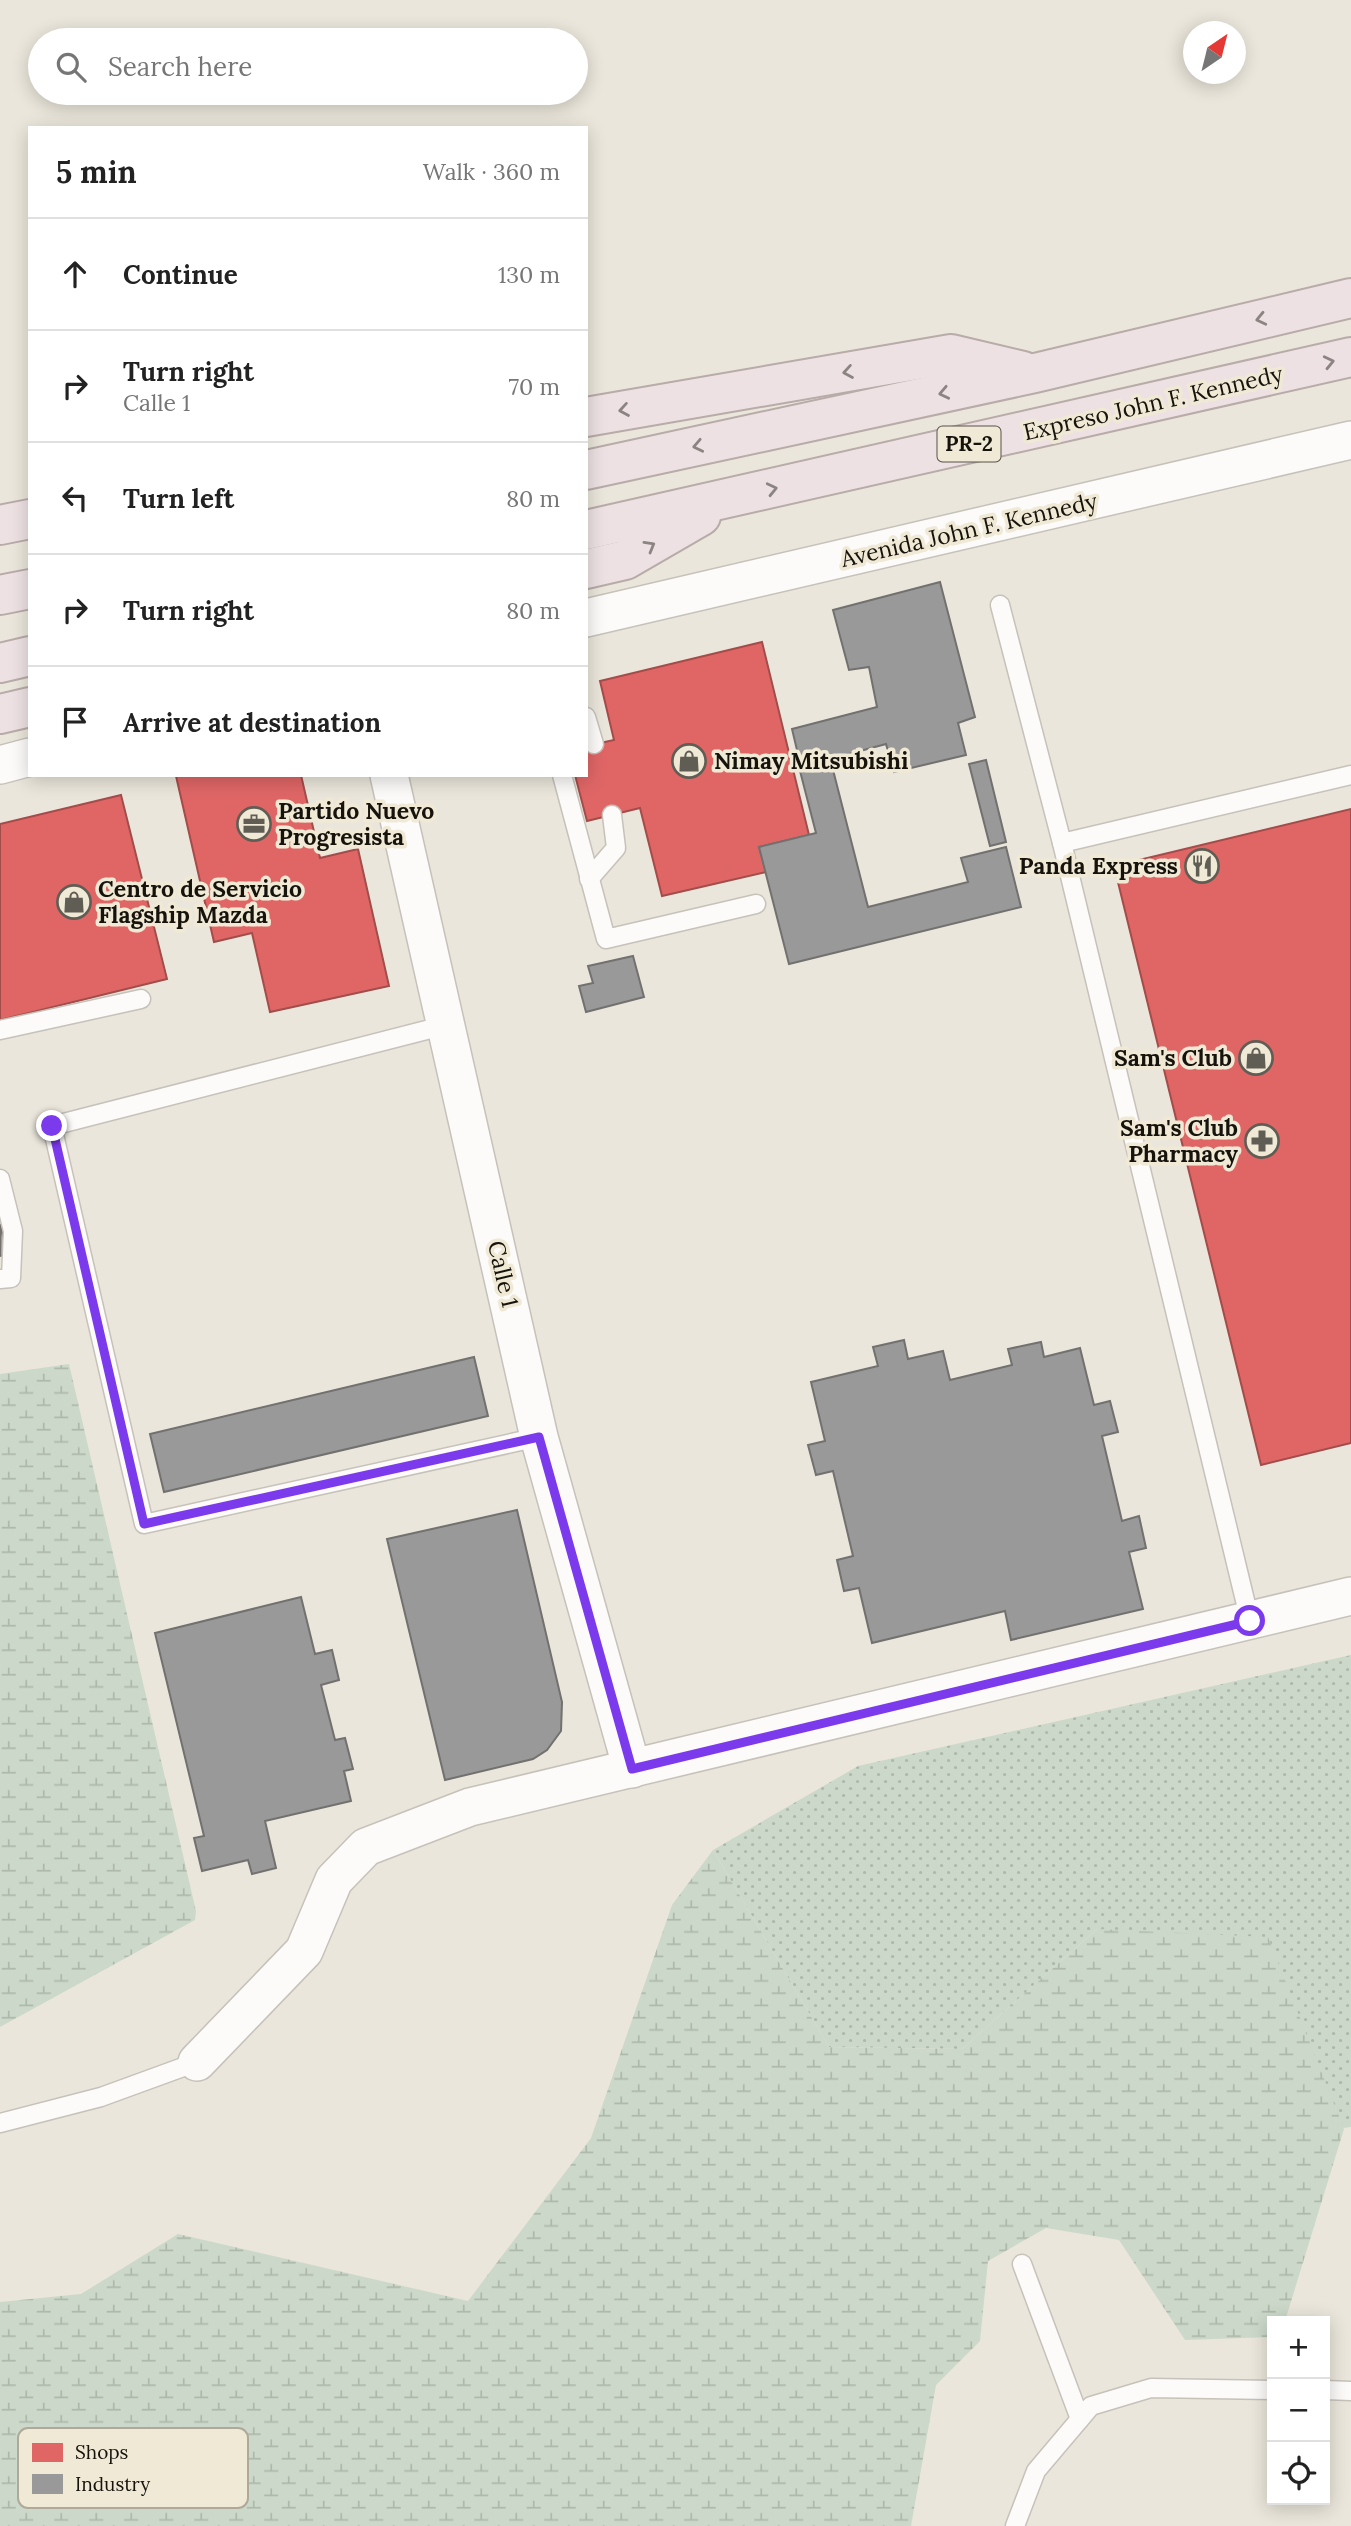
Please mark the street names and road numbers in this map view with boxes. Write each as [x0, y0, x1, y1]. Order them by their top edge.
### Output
street label: Expreso John F. Kennedy [1020, 358, 1286, 446]
road number: PR-2 [937, 426, 1000, 462]
street label: Avenida John F. Kennedy [837, 486, 1101, 573]
street label: Calle 1 [482, 1238, 525, 1310]

